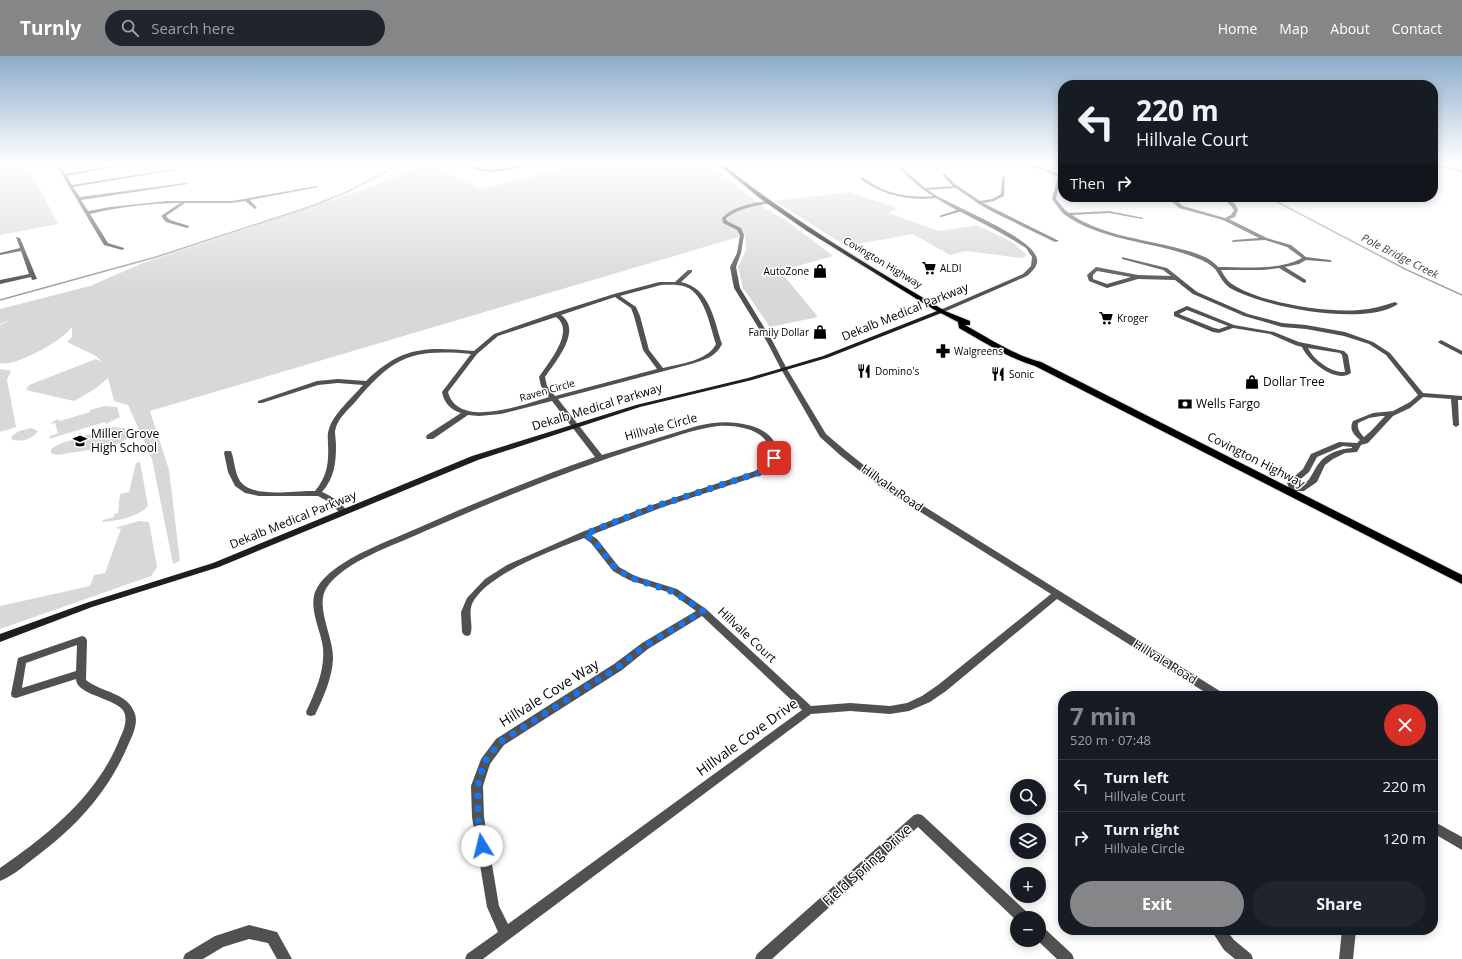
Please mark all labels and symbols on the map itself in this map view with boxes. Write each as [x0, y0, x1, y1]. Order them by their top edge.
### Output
water label: Pole Bridge Creek [1359, 230, 1442, 282]
street label: Covington Highway [841, 233, 926, 292]
supermarket icon: ALDI [921, 260, 937, 276]
place label: ALDI [940, 261, 962, 275]
shop icon: AutoZone [812, 263, 828, 279]
place label: AutoZone [763, 264, 809, 278]
street label: Dekalb Medical Parkway [839, 278, 972, 345]
supermarket icon: Kroger [1098, 310, 1114, 326]
place label: Kroger [1117, 311, 1148, 325]
shop icon: Family Dollar [812, 324, 828, 340]
place label: Family Dollar [748, 325, 809, 339]
pharmacy icon: Walgreens [935, 343, 951, 359]
place label: Walgreens [954, 344, 1003, 358]
restaurant icon: Domino's [856, 363, 872, 379]
place label: Domino's [875, 364, 919, 378]
restaurant icon: Sonic [990, 366, 1006, 382]
place label: Sonic [1009, 367, 1034, 381]
place label: Dollar Tree [1263, 373, 1325, 390]
shop icon: Dollar Tree [1244, 374, 1260, 390]
street label: Raven Circle [518, 375, 577, 405]
street label: Dekalb Medical Parkway [530, 378, 665, 434]
place label: Wells Fargo [1196, 395, 1260, 412]
bank icon: Wells Fargo [1177, 396, 1193, 412]
street label: Hillvale Circle [623, 409, 699, 444]
place label: Miller Grove High School [91, 425, 159, 456]
street label: Covington Highway [1205, 428, 1309, 492]
school or university icon: Miller Grove High School [72, 433, 88, 449]
pin [757, 441, 791, 475]
street label: Hillvale Road [858, 460, 927, 515]
street label: Dekalb Medical Parkway [227, 486, 360, 553]
street label: Hillvale Court [714, 603, 780, 666]
street label: Hillvale Road [1130, 635, 1200, 688]
street label: Hillvale Cove Way [495, 654, 603, 731]
street label: Hillvale Cove Drive [692, 693, 801, 780]
street label: Field Spring Drive [818, 819, 915, 910]
position arrow [461, 825, 503, 867]

